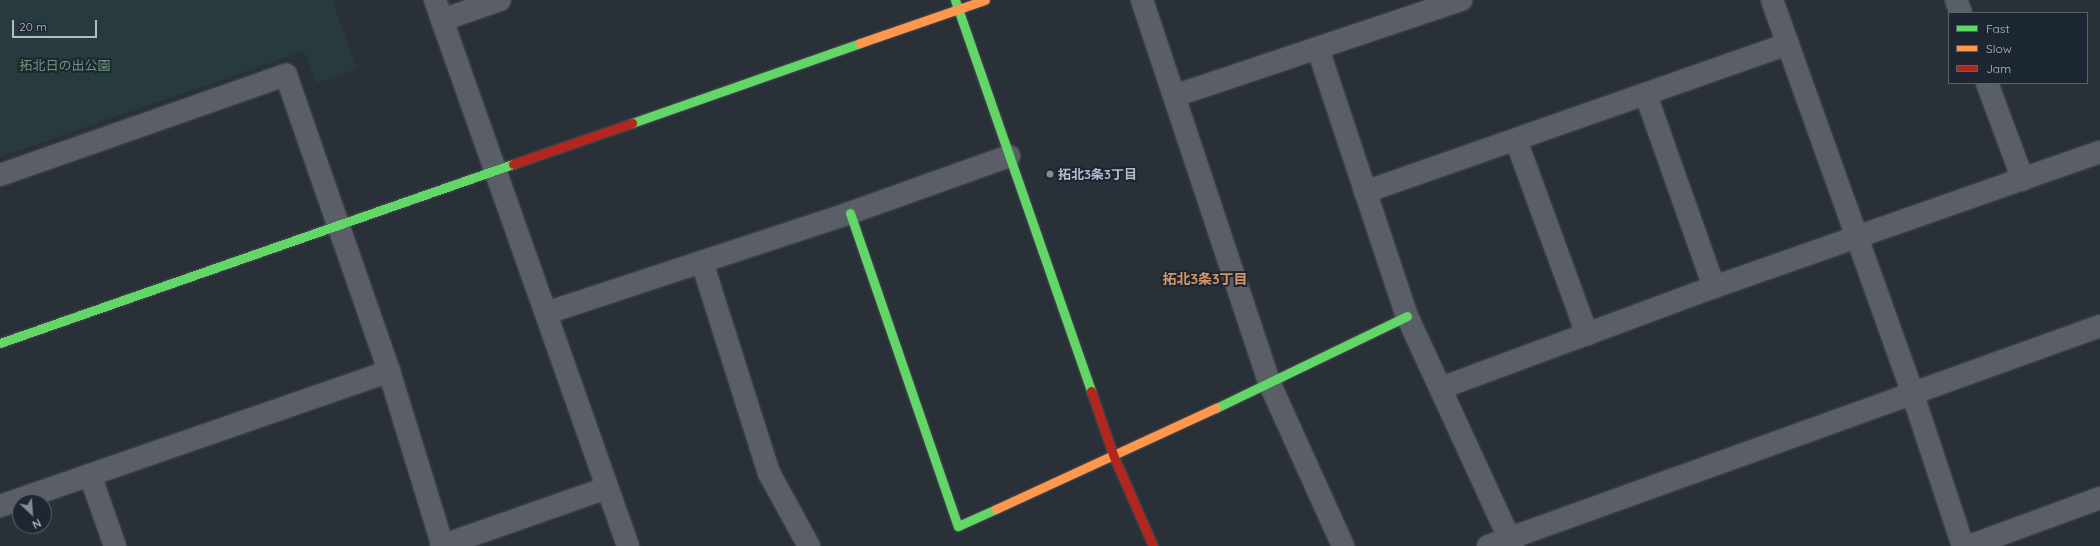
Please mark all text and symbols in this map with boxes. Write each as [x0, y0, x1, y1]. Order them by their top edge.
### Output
scale bar [14, 12, 99, 38]
legend [1948, 12, 2088, 84]
text: 20 m [19, 19, 47, 34]
text: Fast [1986, 21, 2010, 36]
text: Slow [1986, 41, 2012, 56]
park label: 拓北日の出公園 [20, 57, 110, 73]
text: Jam [1986, 61, 2011, 76]
place label: 拓北3条3丁目 [1058, 166, 1137, 182]
marker: 拓北3条3丁目 [1045, 169, 1055, 179]
district label: 拓北3条3丁目 [1162, 271, 1248, 287]
north arrow [12, 494, 52, 534]
text: N [30, 516, 44, 532]

